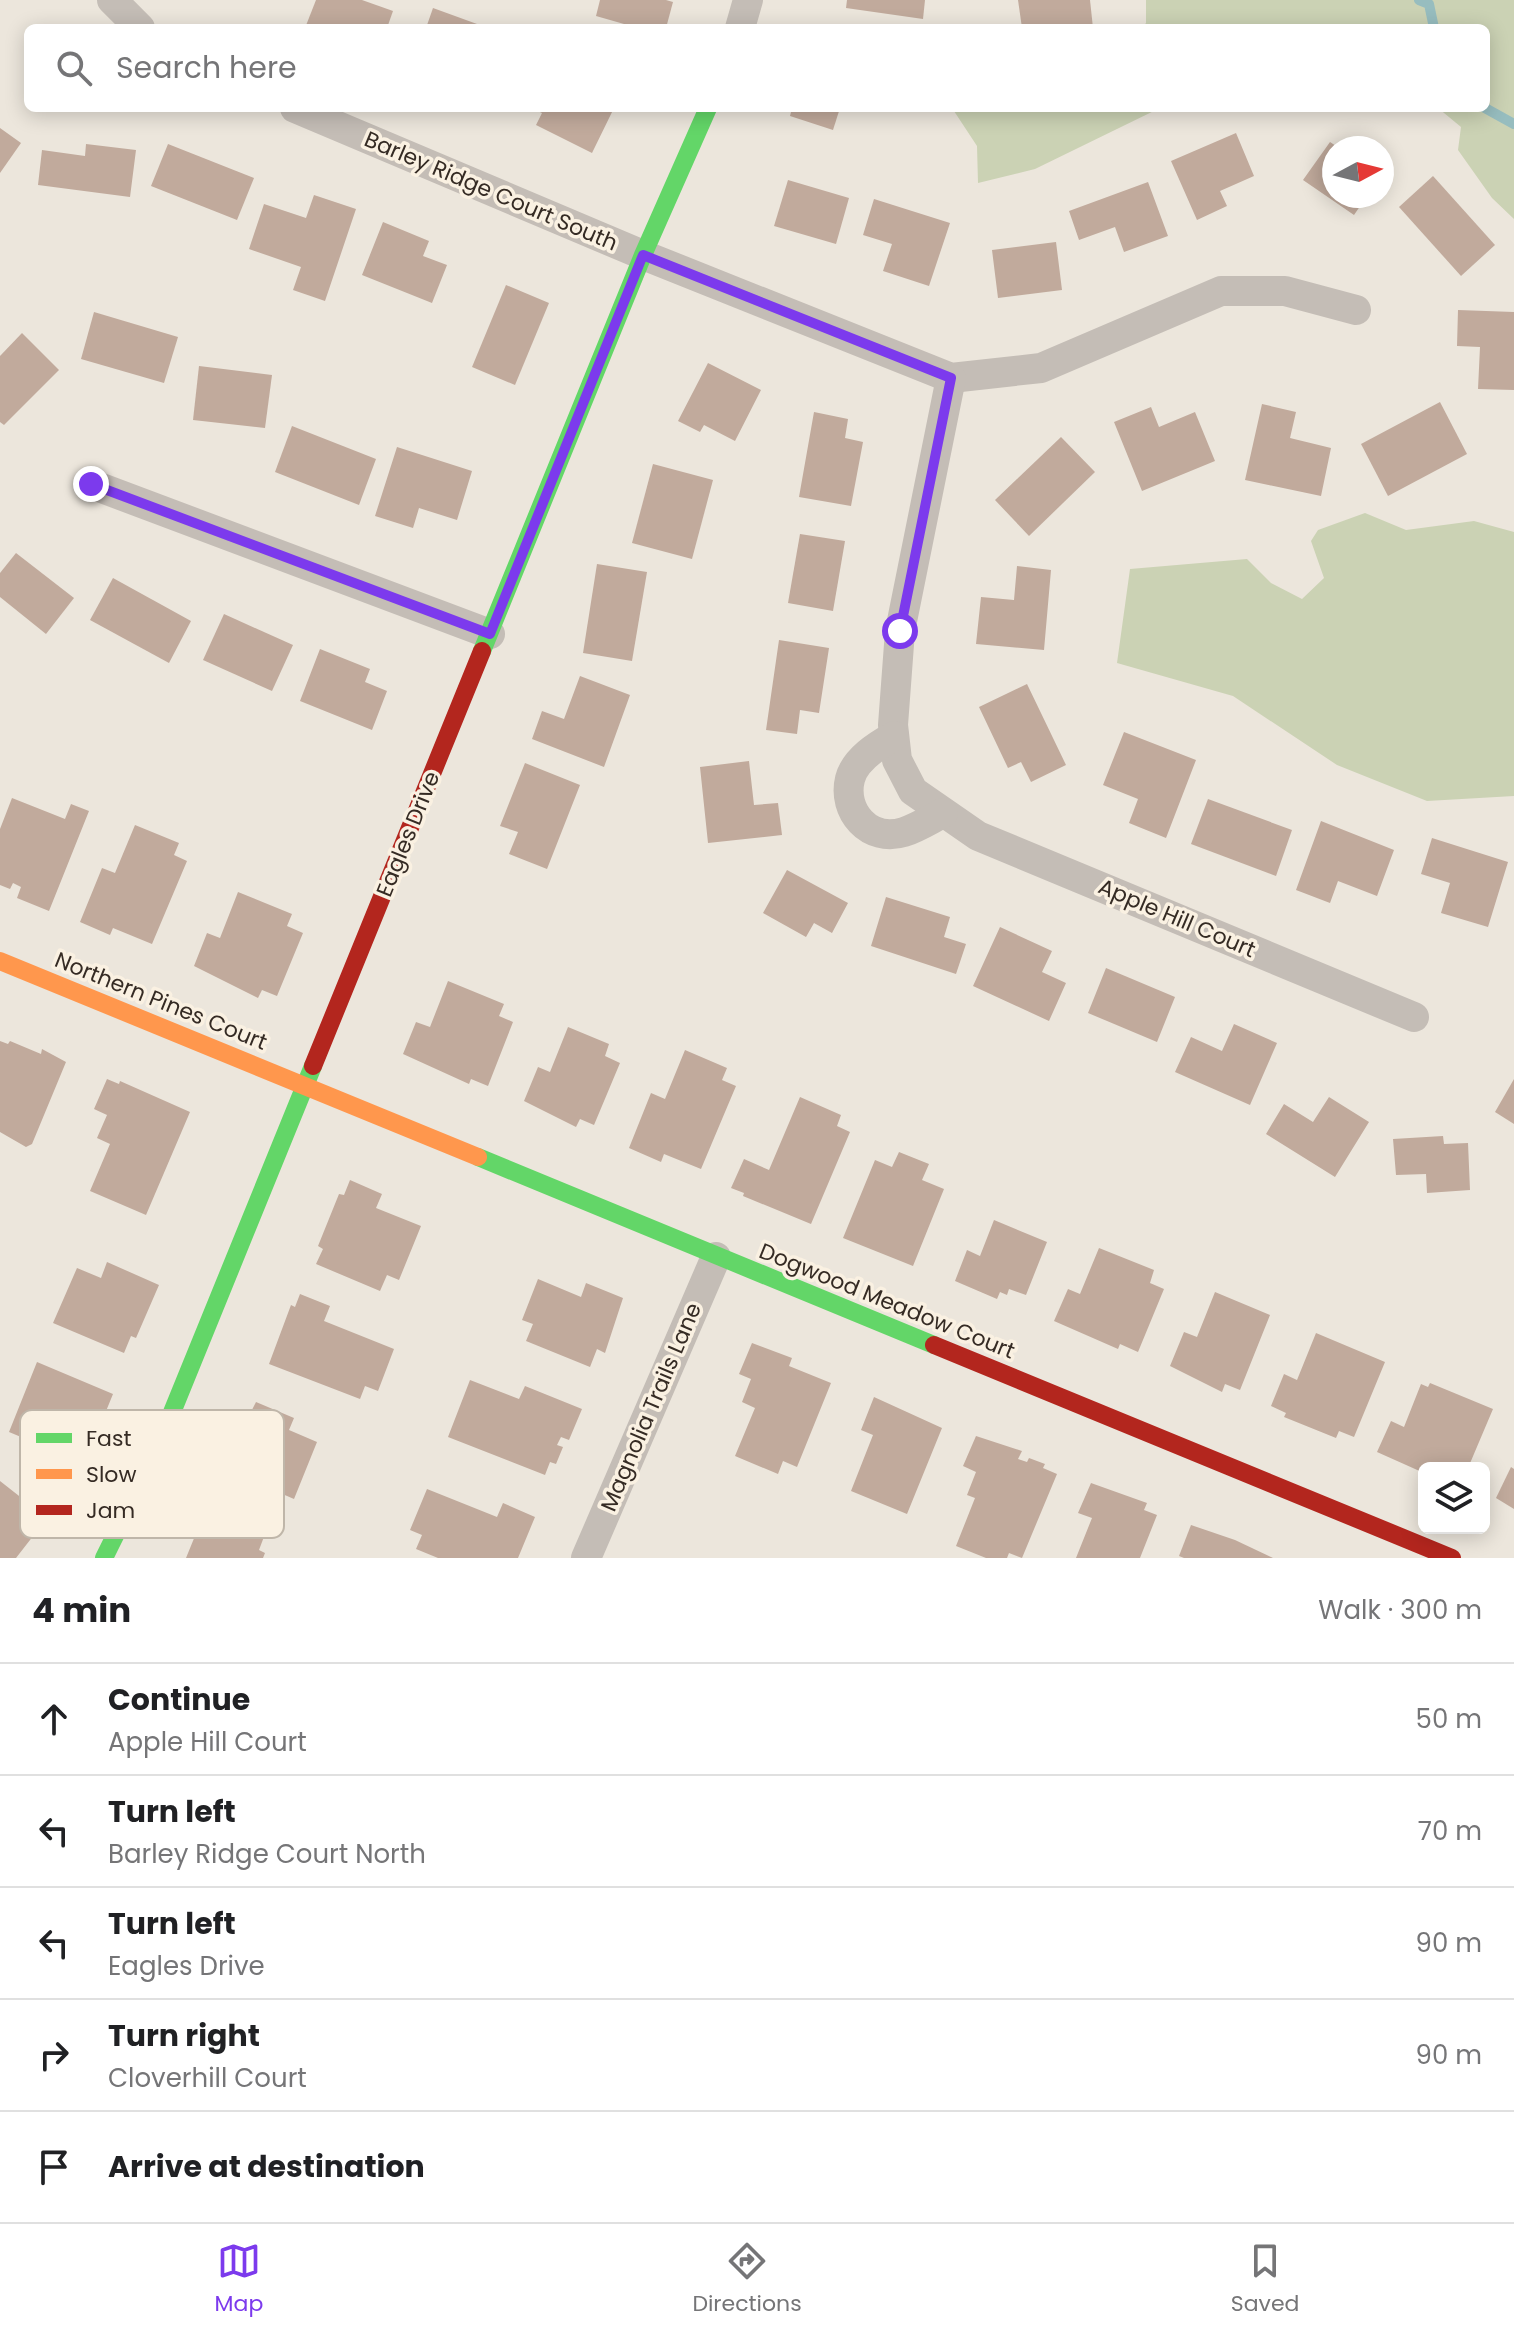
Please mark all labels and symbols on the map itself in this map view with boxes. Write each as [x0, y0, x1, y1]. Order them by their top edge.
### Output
street label: Barley Ridge Court South [360, 124, 622, 258]
north arrow [1322, 136, 1394, 208]
route end [73, 466, 109, 502]
route start [882, 613, 918, 649]
street label: Eagles Drive [369, 767, 447, 901]
street label: Apple Hill Court [1094, 871, 1260, 965]
street label: Northern Pines Court [50, 944, 272, 1058]
street label: Dogwood Meadow Court [755, 1235, 1019, 1367]
street label: Magnolia Trails Lane [593, 1298, 709, 1516]
legend [20, 1410, 284, 1538]
text: Fast [86, 1423, 131, 1454]
text: Slow [86, 1459, 136, 1490]
text: Jam [86, 1495, 135, 1526]

